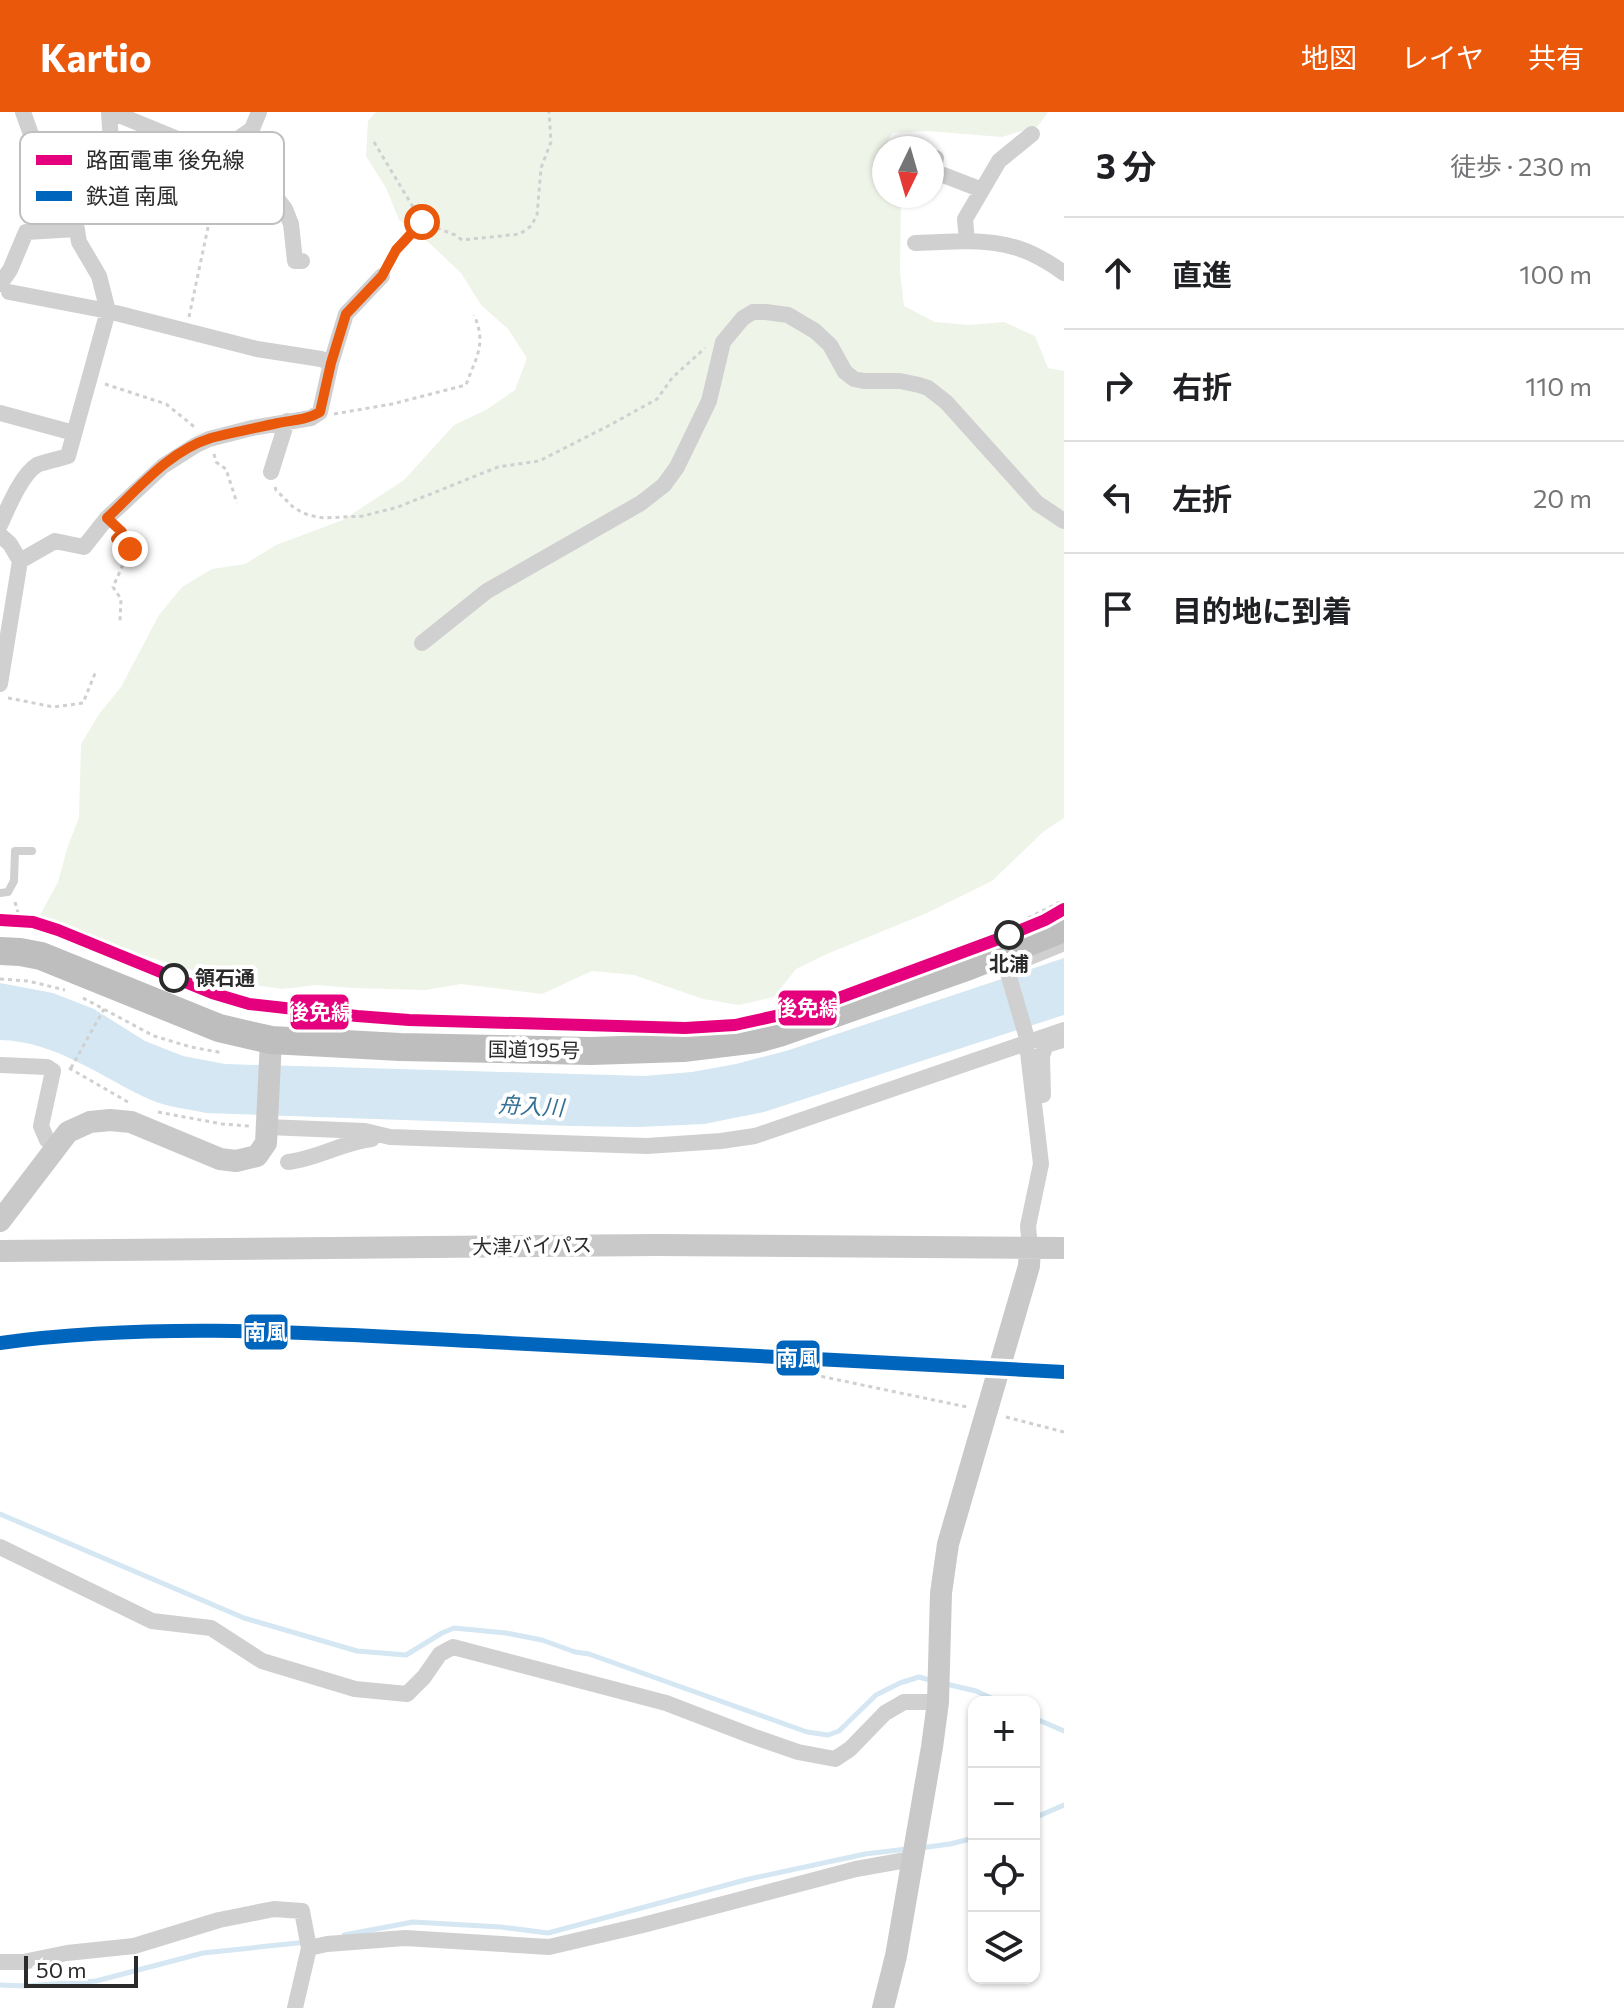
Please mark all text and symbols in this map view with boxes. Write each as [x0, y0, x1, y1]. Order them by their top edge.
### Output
text: Kartio [40, 33, 152, 80]
text: 地図 [1301, 40, 1357, 74]
text: レイヤ [1401, 40, 1484, 74]
text: 共有 [1528, 40, 1584, 74]
legend [20, 132, 284, 224]
north arrow [872, 136, 944, 208]
text: 3 分 [1096, 144, 1156, 186]
text: 路面電車 後免線 [86, 146, 244, 173]
text: 徒歩 · 230 m [1450, 150, 1592, 181]
text: 鉄道 南風 [86, 182, 178, 209]
route start [404, 204, 440, 240]
icon: ahead [1096, 251, 1140, 295]
text: 直進 [1172, 255, 1232, 292]
text: 100 m [1519, 258, 1592, 289]
icon: right [1096, 363, 1140, 407]
text: 右折 [1172, 367, 1232, 404]
text: 110 m [1525, 370, 1592, 401]
icon: left [1096, 475, 1140, 519]
text: 左折 [1172, 479, 1232, 516]
text: 20 m [1533, 482, 1592, 513]
route end [112, 531, 148, 567]
icon: arrive [1096, 587, 1140, 631]
text: 目的地に到着 [1172, 591, 1352, 628]
marker: 北浦 [995, 921, 1023, 949]
place label: 北浦 [989, 951, 1029, 975]
marker: 領石通 [160, 964, 188, 992]
place label: 領石通 [195, 965, 255, 989]
line badge: 後免線 [777, 989, 838, 1027]
line badge: 後免線 [289, 993, 350, 1031]
text: 後免線 [775, 994, 841, 1021]
text: 後免線 [287, 998, 353, 1025]
street label: 国道195号 [488, 1036, 580, 1062]
water label: 舟入川 [497, 1090, 567, 1121]
street label: 大津バイパス [472, 1232, 592, 1258]
line badge: 南風 [243, 1313, 289, 1351]
text: 南風 [244, 1318, 288, 1345]
line badge: 南風 [775, 1339, 821, 1377]
text: 南風 [776, 1344, 820, 1371]
map controls [968, 1696, 1040, 1984]
button: + [968, 1696, 1040, 1768]
button: − [968, 1768, 1040, 1840]
button: locate [968, 1840, 1040, 1912]
button: layers [968, 1912, 1040, 1984]
scale bar [24, 1952, 138, 1988]
text: 50 m [36, 1956, 86, 1983]

